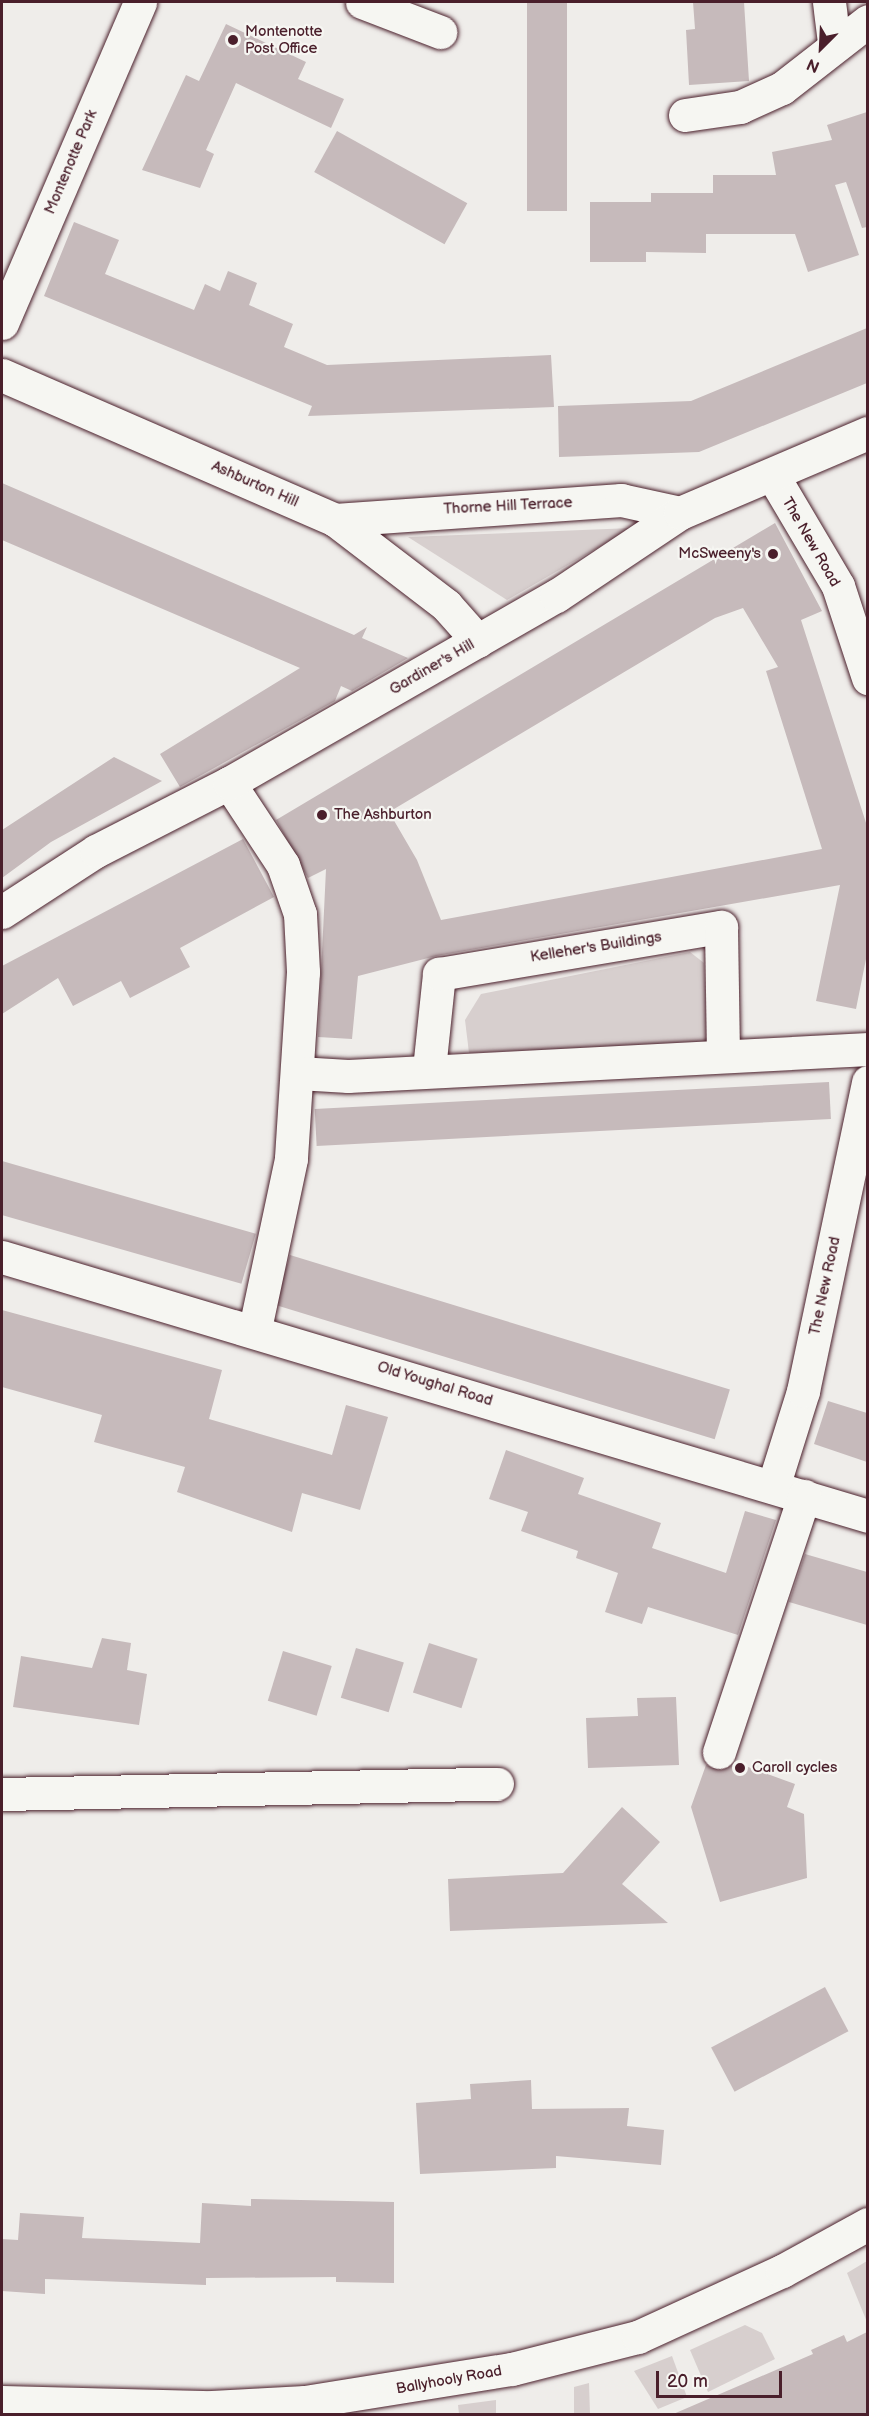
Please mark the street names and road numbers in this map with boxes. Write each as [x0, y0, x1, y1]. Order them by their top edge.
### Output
street label: Montenotte Park [41, 107, 101, 217]
street label: Ashburton Hill [209, 457, 301, 511]
street label: Thorne Hill Terrace [443, 494, 573, 518]
street label: The New Road [778, 494, 844, 590]
street label: Gardiner's Hill [386, 635, 478, 699]
street label: Kelleher's Buildings [529, 928, 663, 966]
street label: The New Road [806, 1235, 844, 1337]
street label: Old Youghal Road [375, 1358, 495, 1410]
street label: Ballyhooly Road [394, 2362, 504, 2398]

